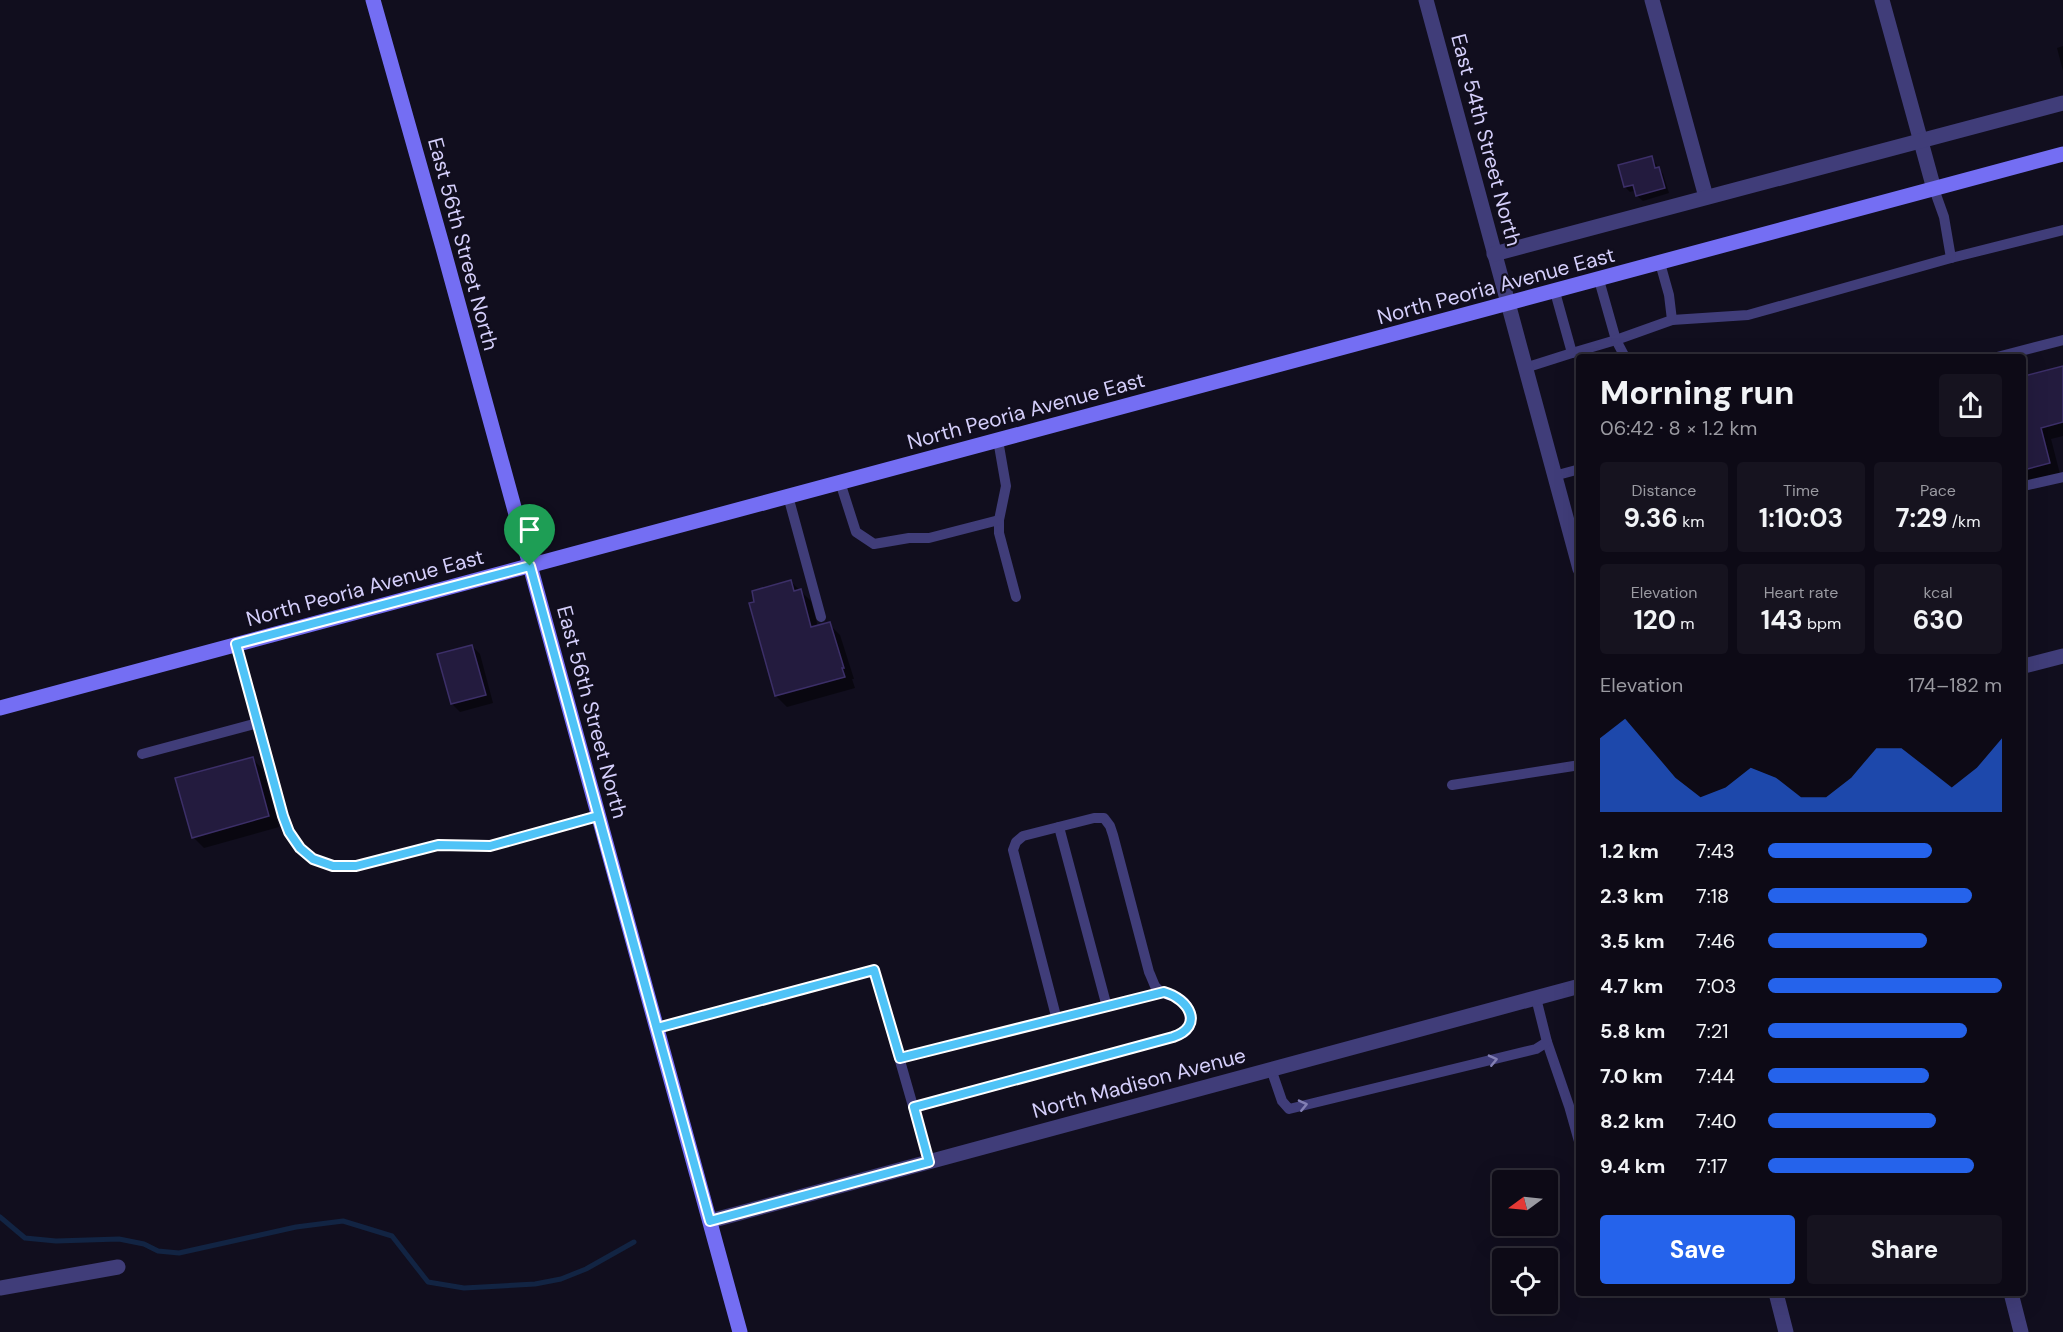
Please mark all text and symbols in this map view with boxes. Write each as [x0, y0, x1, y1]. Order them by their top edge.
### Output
street label: East 54th Street North [1444, 31, 1528, 249]
street label: East 56th Street North [421, 135, 505, 353]
street label: North Peoria Avenue East [1374, 241, 1618, 331]
street label: North Peoria Avenue East [904, 366, 1148, 456]
text: Morning run [1600, 371, 1794, 414]
button: share [1939, 374, 2002, 437]
text: 06:42 · 8 × 1.2 km [1600, 415, 1757, 441]
text: Distance [1632, 480, 1696, 501]
text: Time [1783, 480, 1819, 501]
text: Pace [1920, 480, 1956, 501]
text: 9.36 [1623, 501, 1678, 535]
text: 1:10:03 [1759, 501, 1843, 535]
text: 7:29 [1896, 501, 1948, 535]
pin [504, 504, 555, 566]
text: km [1678, 511, 1705, 532]
text: /km [1948, 511, 1980, 532]
icon: arrive [513, 513, 546, 546]
street label: North Peoria Avenue East [243, 543, 487, 633]
text: Elevation [1631, 582, 1697, 603]
text: Heart rate [1764, 582, 1838, 603]
text: kcal [1924, 582, 1952, 603]
street label: East 56th Street North [550, 603, 634, 821]
text: 120 [1633, 603, 1676, 637]
text: 143 [1761, 603, 1803, 637]
text: 630 [1913, 603, 1963, 637]
text: m [1676, 613, 1695, 634]
text: bpm [1803, 613, 1841, 634]
text: Elevation [1600, 672, 1683, 698]
text: 174–182 m [1908, 672, 2002, 698]
text: 1.2 km [1600, 838, 1659, 864]
text: 7:43 [1696, 838, 1735, 864]
text: 2.3 km [1600, 883, 1664, 909]
text: 7:18 [1696, 883, 1729, 909]
text: 3.5 km [1600, 928, 1665, 954]
text: 7:46 [1696, 928, 1735, 954]
text: 4.7 km [1600, 973, 1663, 999]
text: 7:03 [1696, 973, 1736, 999]
text: 5.8 km [1600, 1018, 1665, 1044]
text: 7:21 [1696, 1018, 1728, 1044]
street label: North Madison Avenue [1029, 1041, 1249, 1125]
one-way arrow [1488, 1054, 1498, 1067]
text: 7.0 km [1600, 1063, 1663, 1089]
text: 7:44 [1696, 1063, 1735, 1089]
one-way arrow [1298, 1100, 1308, 1113]
text: 8.2 km [1600, 1108, 1664, 1134]
text: 7:40 [1696, 1108, 1737, 1134]
text: 9.4 km [1600, 1153, 1665, 1179]
text: 7:17 [1696, 1153, 1728, 1179]
north arrow [1492, 1170, 1558, 1236]
map controls [1492, 1170, 1558, 1314]
button: Save [1600, 1215, 1795, 1284]
button: Share [1807, 1215, 2002, 1284]
button: locate [1492, 1248, 1558, 1314]

